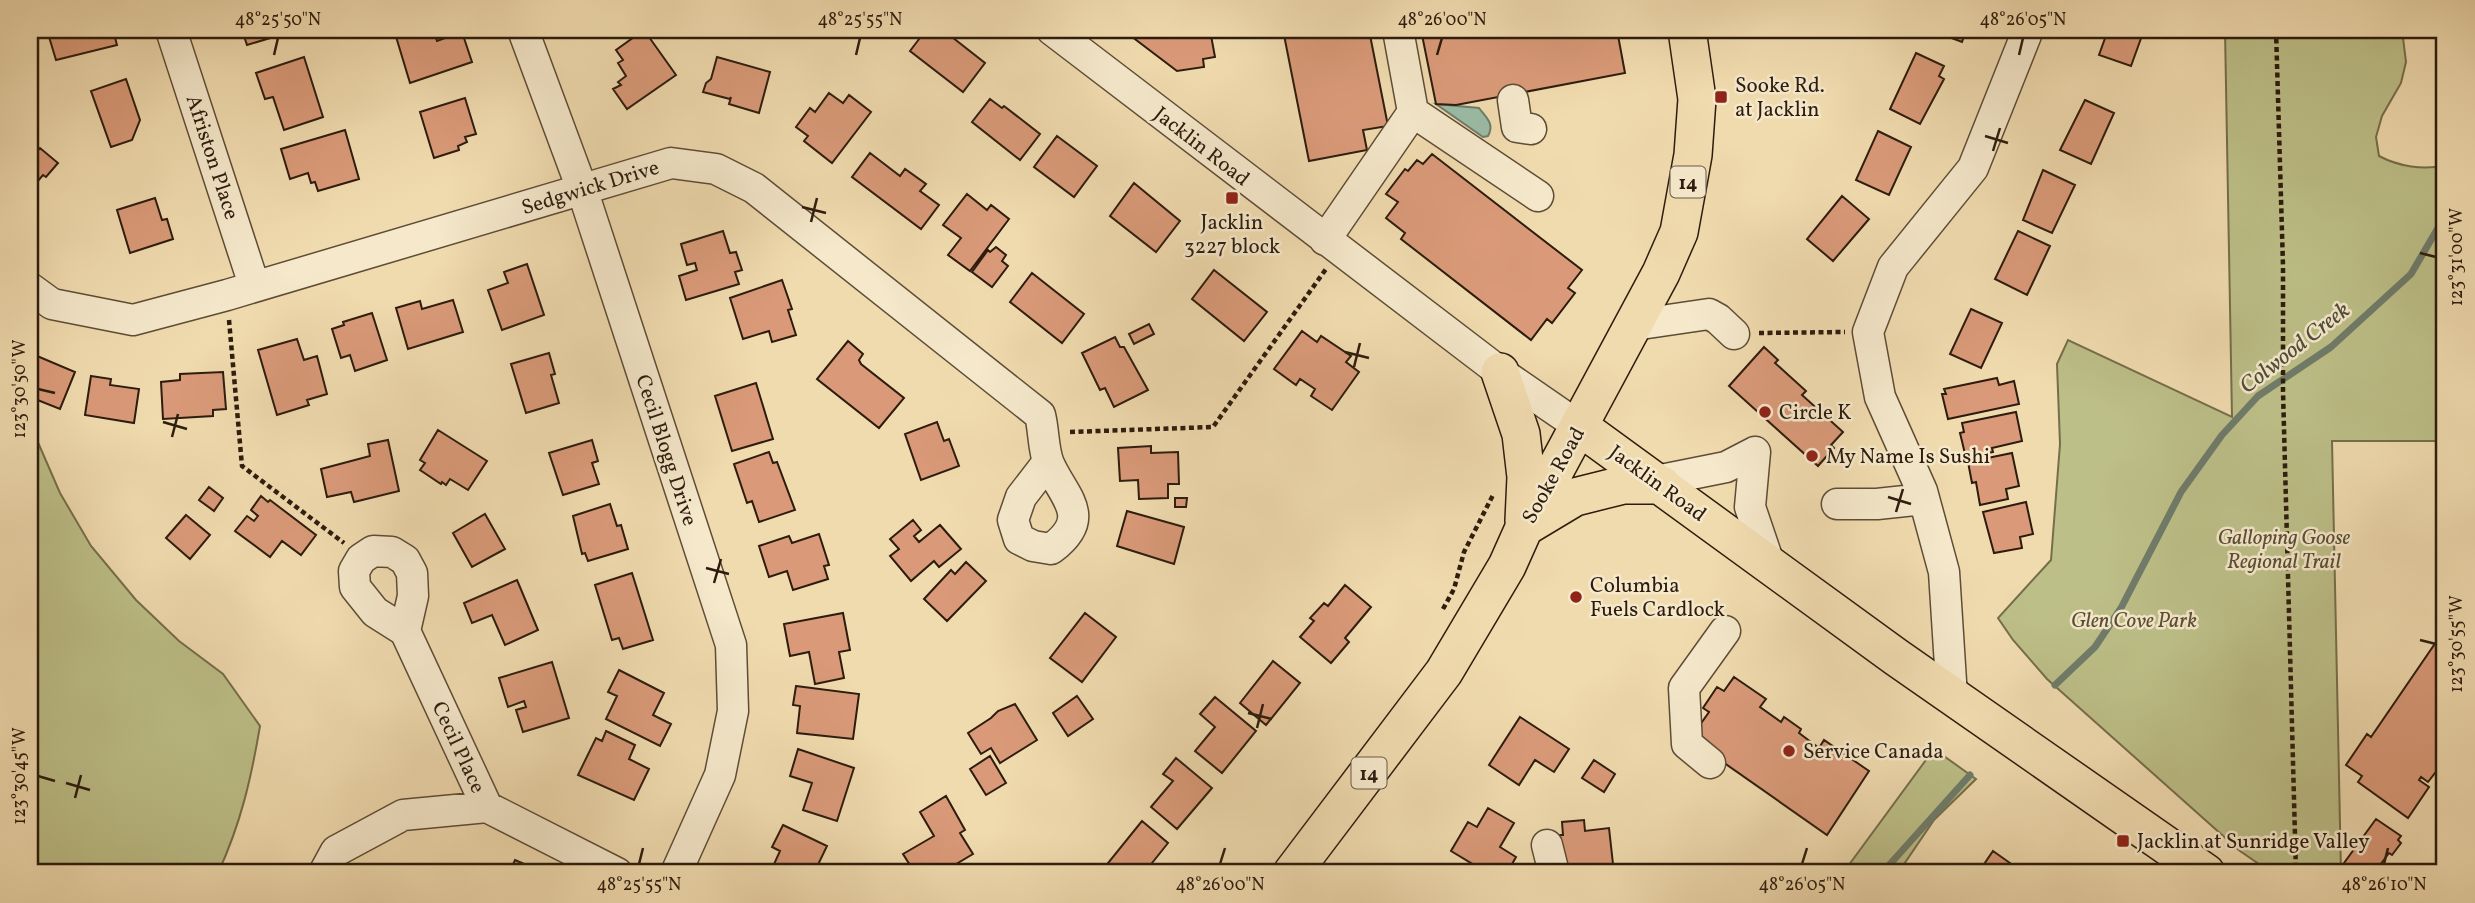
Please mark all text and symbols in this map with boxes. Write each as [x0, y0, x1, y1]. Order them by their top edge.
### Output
text: 48°25'50"N [235, 8, 321, 33]
text: 48°25'55"N [818, 8, 902, 33]
text: 48°26'00"N [1397, 8, 1487, 33]
text: 48°26'05"N [1980, 8, 2066, 33]
place label: Sooke Rd. at Jacklin [1735, 72, 1825, 125]
marker: Sooke Rd. at Jacklin [1713, 89, 1729, 105]
street label: Afriston Place [178, 91, 245, 224]
street label: Jacklin Road [1147, 101, 1255, 194]
street label: Sedgwick Drive [518, 154, 663, 223]
road number: 14 [1670, 166, 1706, 198]
marker: Jacklin 3227 block [1224, 190, 1240, 206]
text: 123°31'00"W [2445, 208, 2470, 306]
place label: Jacklin 3227 block [1184, 209, 1281, 262]
water label: Colwood Creek [2233, 295, 2358, 402]
text: 123°30'50"W [8, 340, 33, 438]
street label: Cecil Blogg Drive [627, 371, 704, 530]
place label: Circle K [1779, 399, 1851, 428]
marker: Circle K [1757, 404, 1773, 420]
street label: Sooke Road [1516, 422, 1593, 529]
street label: Jacklin Road [1602, 439, 1712, 530]
place label: My Name Is Sushi [1826, 443, 1990, 472]
marker: My Name Is Sushi [1804, 448, 1820, 464]
park label: Galloping Goose Regional Trail [2218, 524, 2351, 577]
place label: Columbia Fuels Cardlock [1590, 572, 1726, 625]
marker: Columbia Fuels Cardlock [1568, 589, 1584, 605]
text: 123°30'55"W [2445, 595, 2470, 693]
park label: Glen Cove Park [2071, 607, 2197, 636]
street label: Cecil Place [424, 697, 492, 798]
text: 123°30'45"W [8, 727, 33, 825]
place label: Service Canada [1803, 738, 1944, 767]
marker: Service Canada [1781, 743, 1797, 759]
road number: 14 [1352, 758, 1386, 788]
place label: Jacklin at Sunridge Valley [2137, 828, 2370, 857]
marker: Jacklin at Sunridge Valley [2115, 833, 2131, 849]
text: 48°25'55"N [597, 873, 681, 898]
text: 48°26'00"N [1175, 873, 1265, 898]
text: 48°26'05"N [1759, 873, 1845, 898]
text: 48°26'10"N [2341, 873, 2427, 898]

